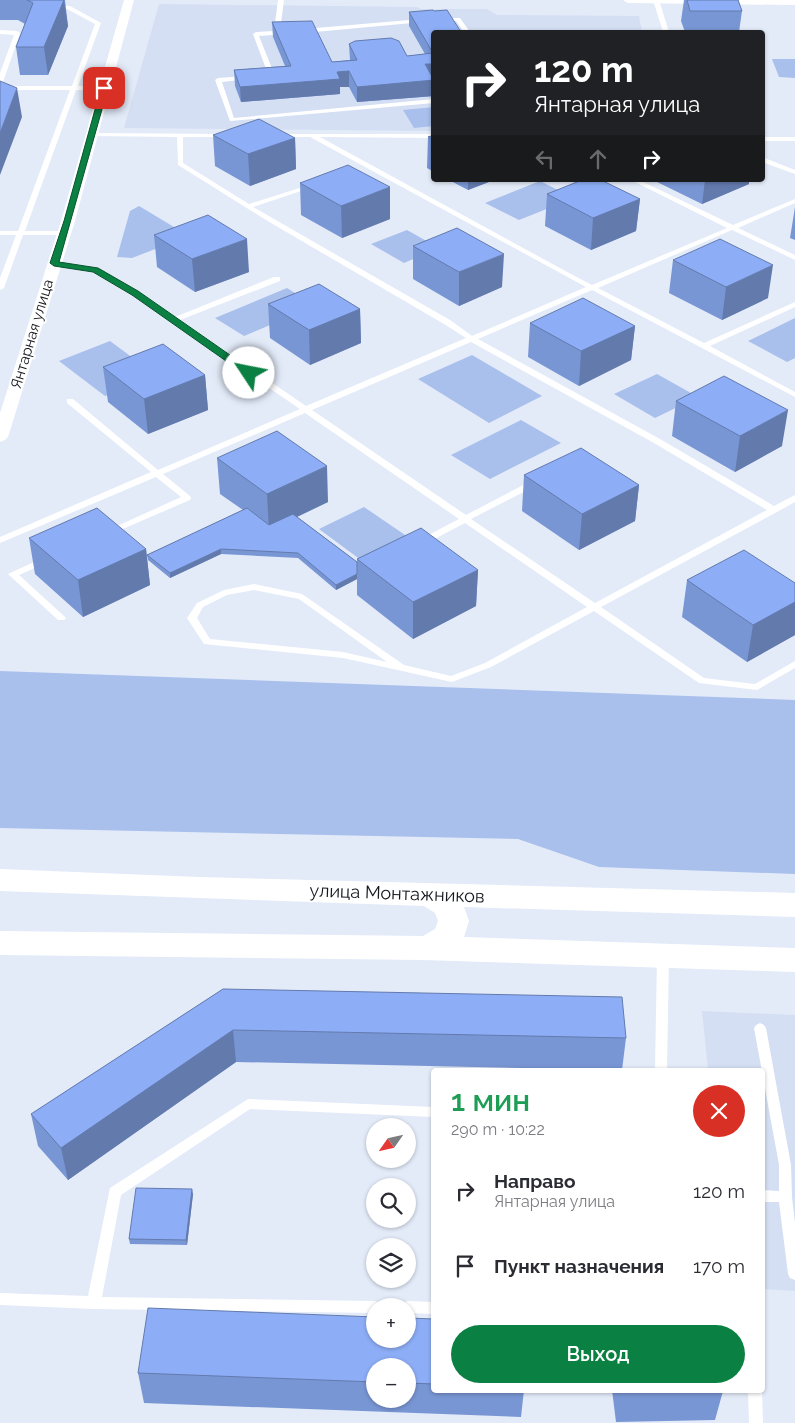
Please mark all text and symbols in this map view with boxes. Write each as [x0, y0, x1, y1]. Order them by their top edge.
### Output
text: 120 m [534, 49, 634, 90]
icon: right [451, 50, 516, 115]
pin [83, 67, 125, 109]
icon: arrive [90, 74, 118, 102]
text: Янтарная улица [534, 91, 700, 117]
icon: left [531, 145, 559, 173]
icon: ahead [584, 145, 612, 173]
icon: right [637, 145, 665, 173]
street label: Янтарная улица [7, 277, 57, 391]
position arrow [222, 346, 274, 398]
street label: улица Монтажников [309, 879, 485, 907]
text: 1 мин [451, 1083, 530, 1118]
button: close [693, 1085, 745, 1137]
north arrow [366, 1118, 416, 1168]
map controls [366, 1118, 416, 1408]
text: 290 m · 10:22 [451, 1120, 545, 1139]
text: Направо [494, 1170, 575, 1192]
icon: right [451, 1177, 479, 1205]
button: search [366, 1178, 416, 1228]
text: 120 m [693, 1180, 745, 1202]
text: Янтарная улица [494, 1192, 615, 1211]
button: layers [366, 1238, 416, 1288]
icon: arrive [451, 1252, 479, 1280]
text: Пункт назначения [494, 1255, 664, 1277]
text: 170 m [693, 1255, 745, 1277]
button: + [366, 1298, 416, 1348]
button: Выход [451, 1325, 745, 1383]
button: − [366, 1358, 416, 1408]

